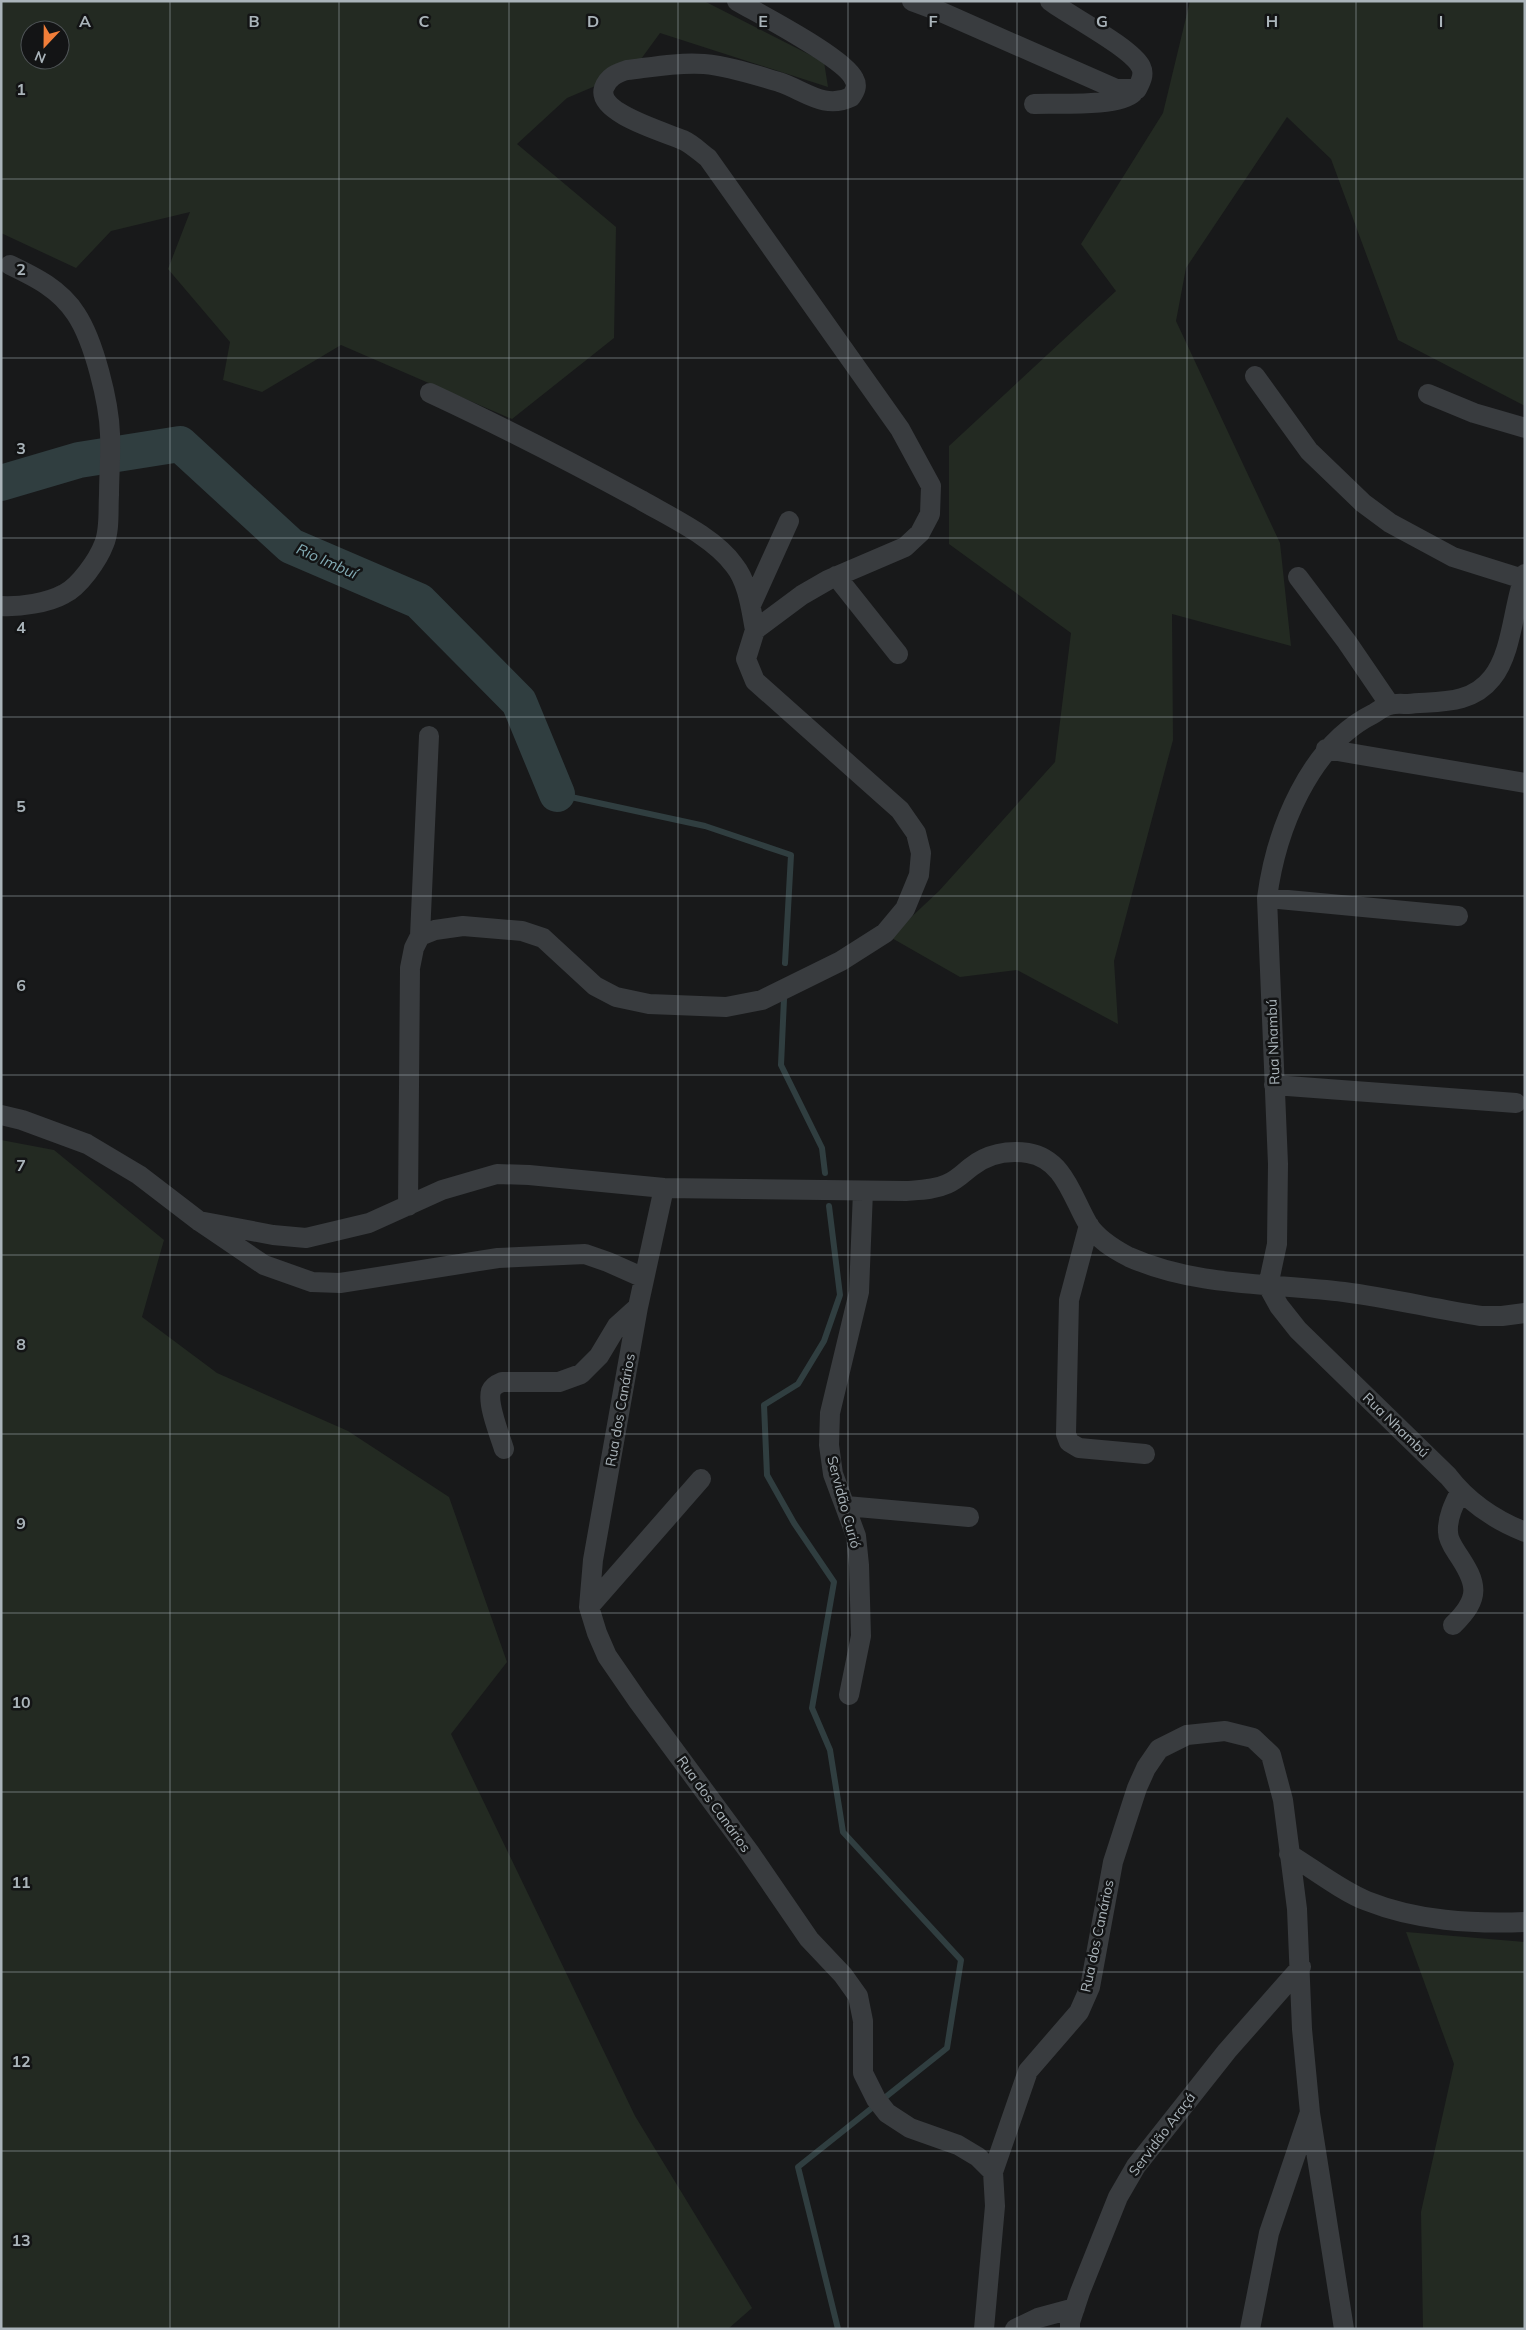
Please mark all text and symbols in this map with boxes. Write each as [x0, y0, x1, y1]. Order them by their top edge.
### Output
text: A [79, 11, 91, 31]
text: B [248, 11, 260, 31]
text: C [419, 11, 430, 31]
text: D [587, 11, 599, 31]
text: E [758, 11, 768, 31]
text: F [928, 11, 938, 31]
text: G [1096, 11, 1108, 31]
text: H [1266, 11, 1278, 31]
text: I [1439, 11, 1443, 31]
north arrow [20, 20, 70, 70]
text: N [32, 47, 48, 67]
text: 1 [16, 79, 26, 99]
text: 2 [16, 259, 26, 279]
text: 3 [16, 438, 26, 458]
water label: Rio Imbuí [294, 539, 363, 584]
text: 4 [16, 617, 26, 637]
text: 5 [16, 796, 26, 816]
text: 6 [16, 975, 26, 995]
street label: Rua Nhambú [1263, 999, 1283, 1085]
text: 7 [16, 1155, 26, 1175]
text: 8 [16, 1334, 26, 1354]
street label: Rua dos Canários [601, 1352, 639, 1468]
street label: Rua Nhambú [1359, 1389, 1433, 1461]
street label: Servidão Curió [823, 1454, 865, 1550]
text: 9 [16, 1513, 26, 1533]
text: 10 [11, 1692, 31, 1712]
street label: Rua dos Canários [673, 1752, 755, 1856]
text: 11 [11, 1872, 31, 1892]
street label: Rua dos Canários [1076, 1878, 1118, 1994]
text: 12 [11, 2051, 31, 2071]
street label: Servidão Araçá [1125, 2089, 1199, 2179]
text: 13 [11, 2230, 31, 2250]

